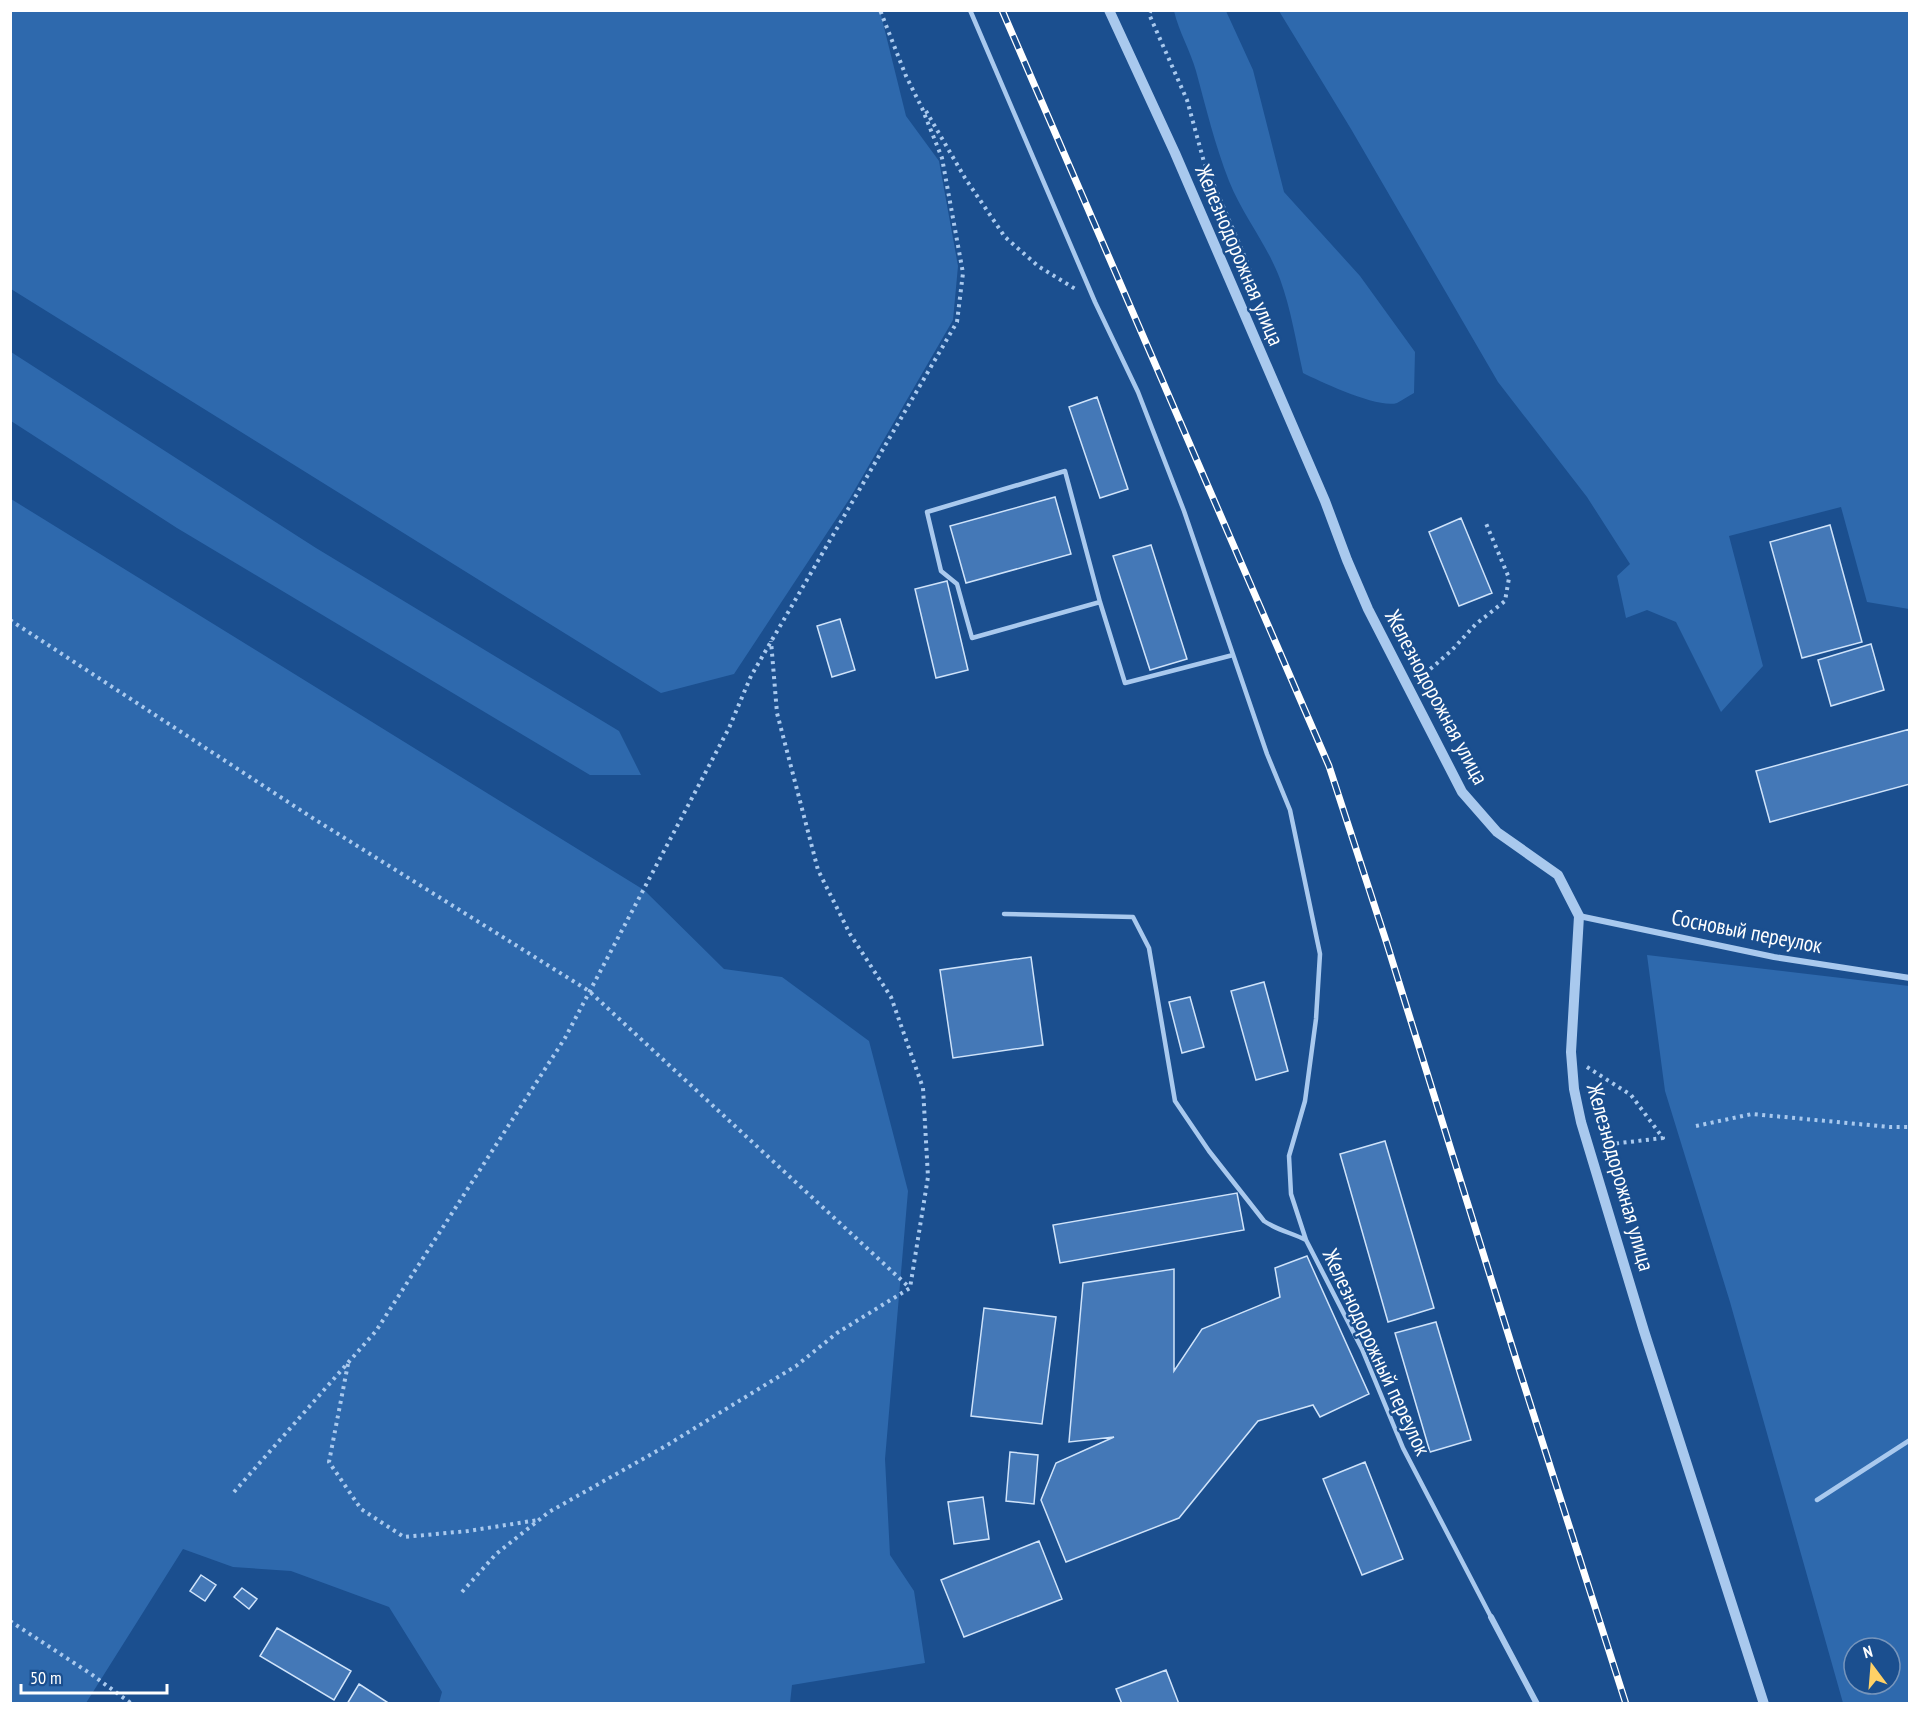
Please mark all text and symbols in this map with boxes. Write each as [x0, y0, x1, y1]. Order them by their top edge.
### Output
street label: Железнодорожная улица [1189, 159, 1291, 350]
street label: Железнодорожная улица [1379, 604, 1495, 789]
street label: Сосновый переулок [1669, 903, 1825, 959]
street label: Железнодорожная улица [1581, 1079, 1661, 1274]
street label: Железнодорожный переулок [1316, 1243, 1437, 1460]
north arrow [1842, 1636, 1902, 1696]
text: N [1861, 1641, 1875, 1662]
scale bar [21, 1657, 166, 1695]
text: 50 m [30, 1666, 62, 1689]

